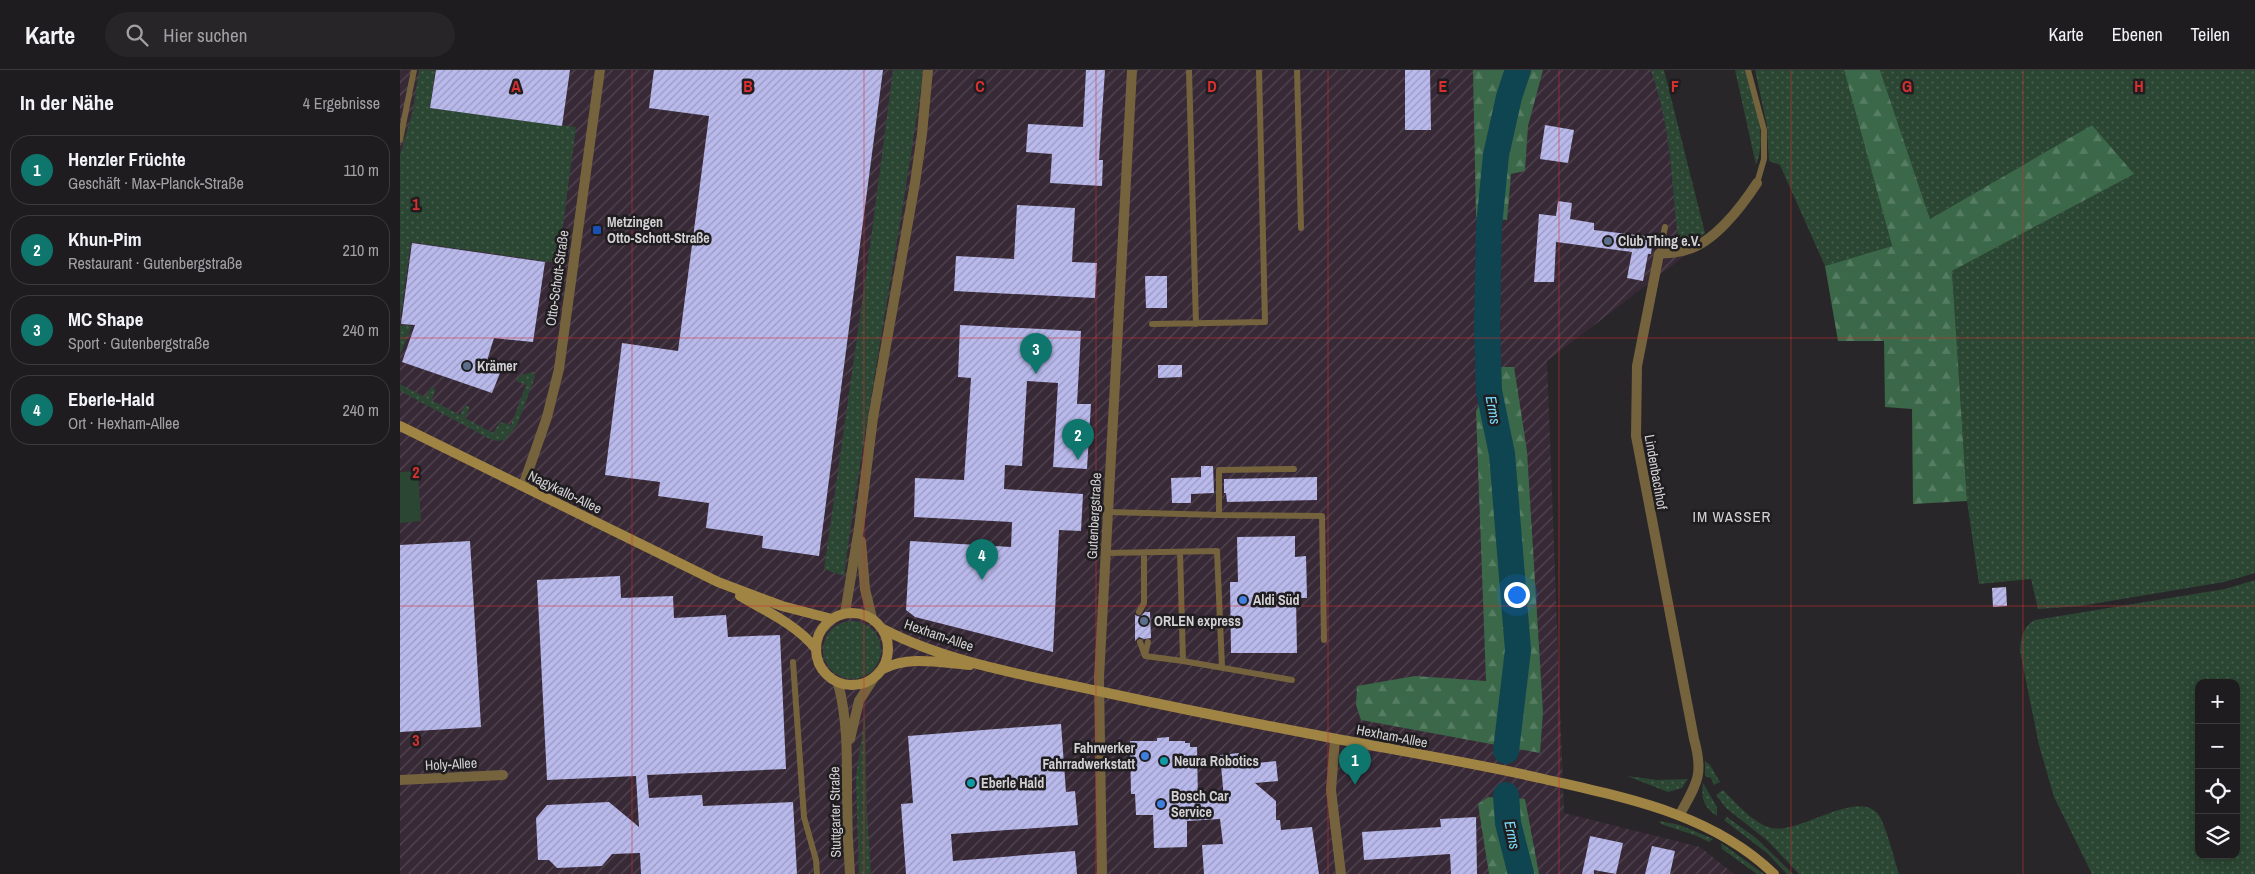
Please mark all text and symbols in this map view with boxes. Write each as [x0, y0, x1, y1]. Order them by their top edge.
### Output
search box [105, 12, 455, 57]
text: Karte [25, 19, 75, 51]
icon: search [123, 21, 151, 49]
text: Hier suchen [163, 22, 247, 48]
text: Karte [2048, 22, 2084, 47]
text: Ebenen [2112, 22, 2163, 47]
text: Teilen [2191, 22, 2230, 47]
text: A [511, 75, 521, 97]
text: B [743, 75, 753, 97]
text: C [975, 75, 985, 97]
text: D [1207, 75, 1217, 97]
text: E [1439, 75, 1448, 97]
text: F [1671, 75, 1679, 97]
text: G [1902, 75, 1912, 97]
text: H [2134, 75, 2144, 97]
text: In der Nähe [20, 88, 114, 117]
text: 4 Ergebnisse [303, 92, 380, 114]
text: Henzler Früchte [68, 146, 186, 172]
text: 1 [33, 159, 41, 181]
text: 110 m [343, 159, 379, 181]
text: Geschäft · Max-Planck-Straße [68, 172, 244, 194]
text: 1 [412, 193, 420, 215]
place label: Metzingen Otto-Schott-Straße [607, 213, 710, 247]
marker: Metzingen Otto-Schott-Straße [591, 224, 603, 236]
text: Khun-Pim [68, 226, 142, 252]
street label: Otto-Schott-Straße [541, 229, 573, 327]
place label: Club Thing e.V. [1618, 232, 1701, 250]
marker: Club Thing e.V. [1602, 235, 1614, 247]
text: 2 [33, 239, 41, 261]
text: 210 m [343, 239, 379, 261]
text: Restaurant · Gutenbergstraße [68, 252, 242, 274]
text: MC Shape [68, 306, 143, 332]
text: 3 [33, 319, 41, 341]
text: 240 m [343, 319, 379, 341]
text: Sport · Gutenbergstraße [68, 332, 210, 354]
pin: 3 [1020, 333, 1052, 374]
place label: Krämer [477, 357, 518, 375]
marker: Krämer [461, 360, 473, 372]
text: Eberle-Hald [68, 386, 155, 412]
water label: Erms [1481, 394, 1506, 426]
text: 4 [33, 399, 41, 421]
text: 240 m [343, 399, 379, 421]
text: Ort · Hexham-Allee [68, 412, 180, 434]
pin: 2 [1062, 419, 1094, 460]
street label: Lindenbachhof [1641, 433, 1672, 512]
text: 2 [412, 461, 420, 483]
street label: Nagykallo-Allee [525, 466, 605, 518]
street label: Gutenbergstraße [1083, 472, 1105, 560]
district label: IM WASSER [1693, 506, 1771, 527]
pin: 4 [966, 539, 998, 580]
your location [1504, 582, 1530, 608]
place label: Aldi Süd [1253, 591, 1300, 609]
marker: Aldi Süd [1237, 594, 1249, 606]
place label: ORLEN express [1154, 612, 1241, 630]
street label: Hexham-Allee [902, 615, 976, 655]
marker: ORLEN express [1138, 615, 1150, 627]
map controls [2195, 679, 2240, 859]
button: + [2195, 679, 2240, 724]
street label: Hexham-Allee [1355, 720, 1429, 752]
button: − [2195, 724, 2240, 769]
text: 3 [412, 729, 420, 751]
place label: Fahrwerker Fahrradwerkstatt [1042, 739, 1136, 773]
pin: 1 [1339, 744, 1371, 785]
marker: Fahrwerker Fahrradwerkstatt [1139, 750, 1151, 762]
place label: Neura Robotics [1174, 752, 1259, 770]
street label: Holy-Allee [424, 754, 478, 774]
marker: Neura Robotics [1158, 755, 1170, 767]
street label: Stuttgarter Straße [825, 766, 845, 858]
button: locate [2195, 769, 2240, 814]
place label: Eberle Hald [981, 774, 1044, 792]
marker: Eberle Hald [965, 777, 977, 789]
place label: Bosch Car Service [1171, 787, 1229, 821]
marker: Bosch Car Service [1155, 798, 1167, 810]
button: layers [2195, 814, 2240, 859]
water label: Erms [1499, 819, 1526, 851]

